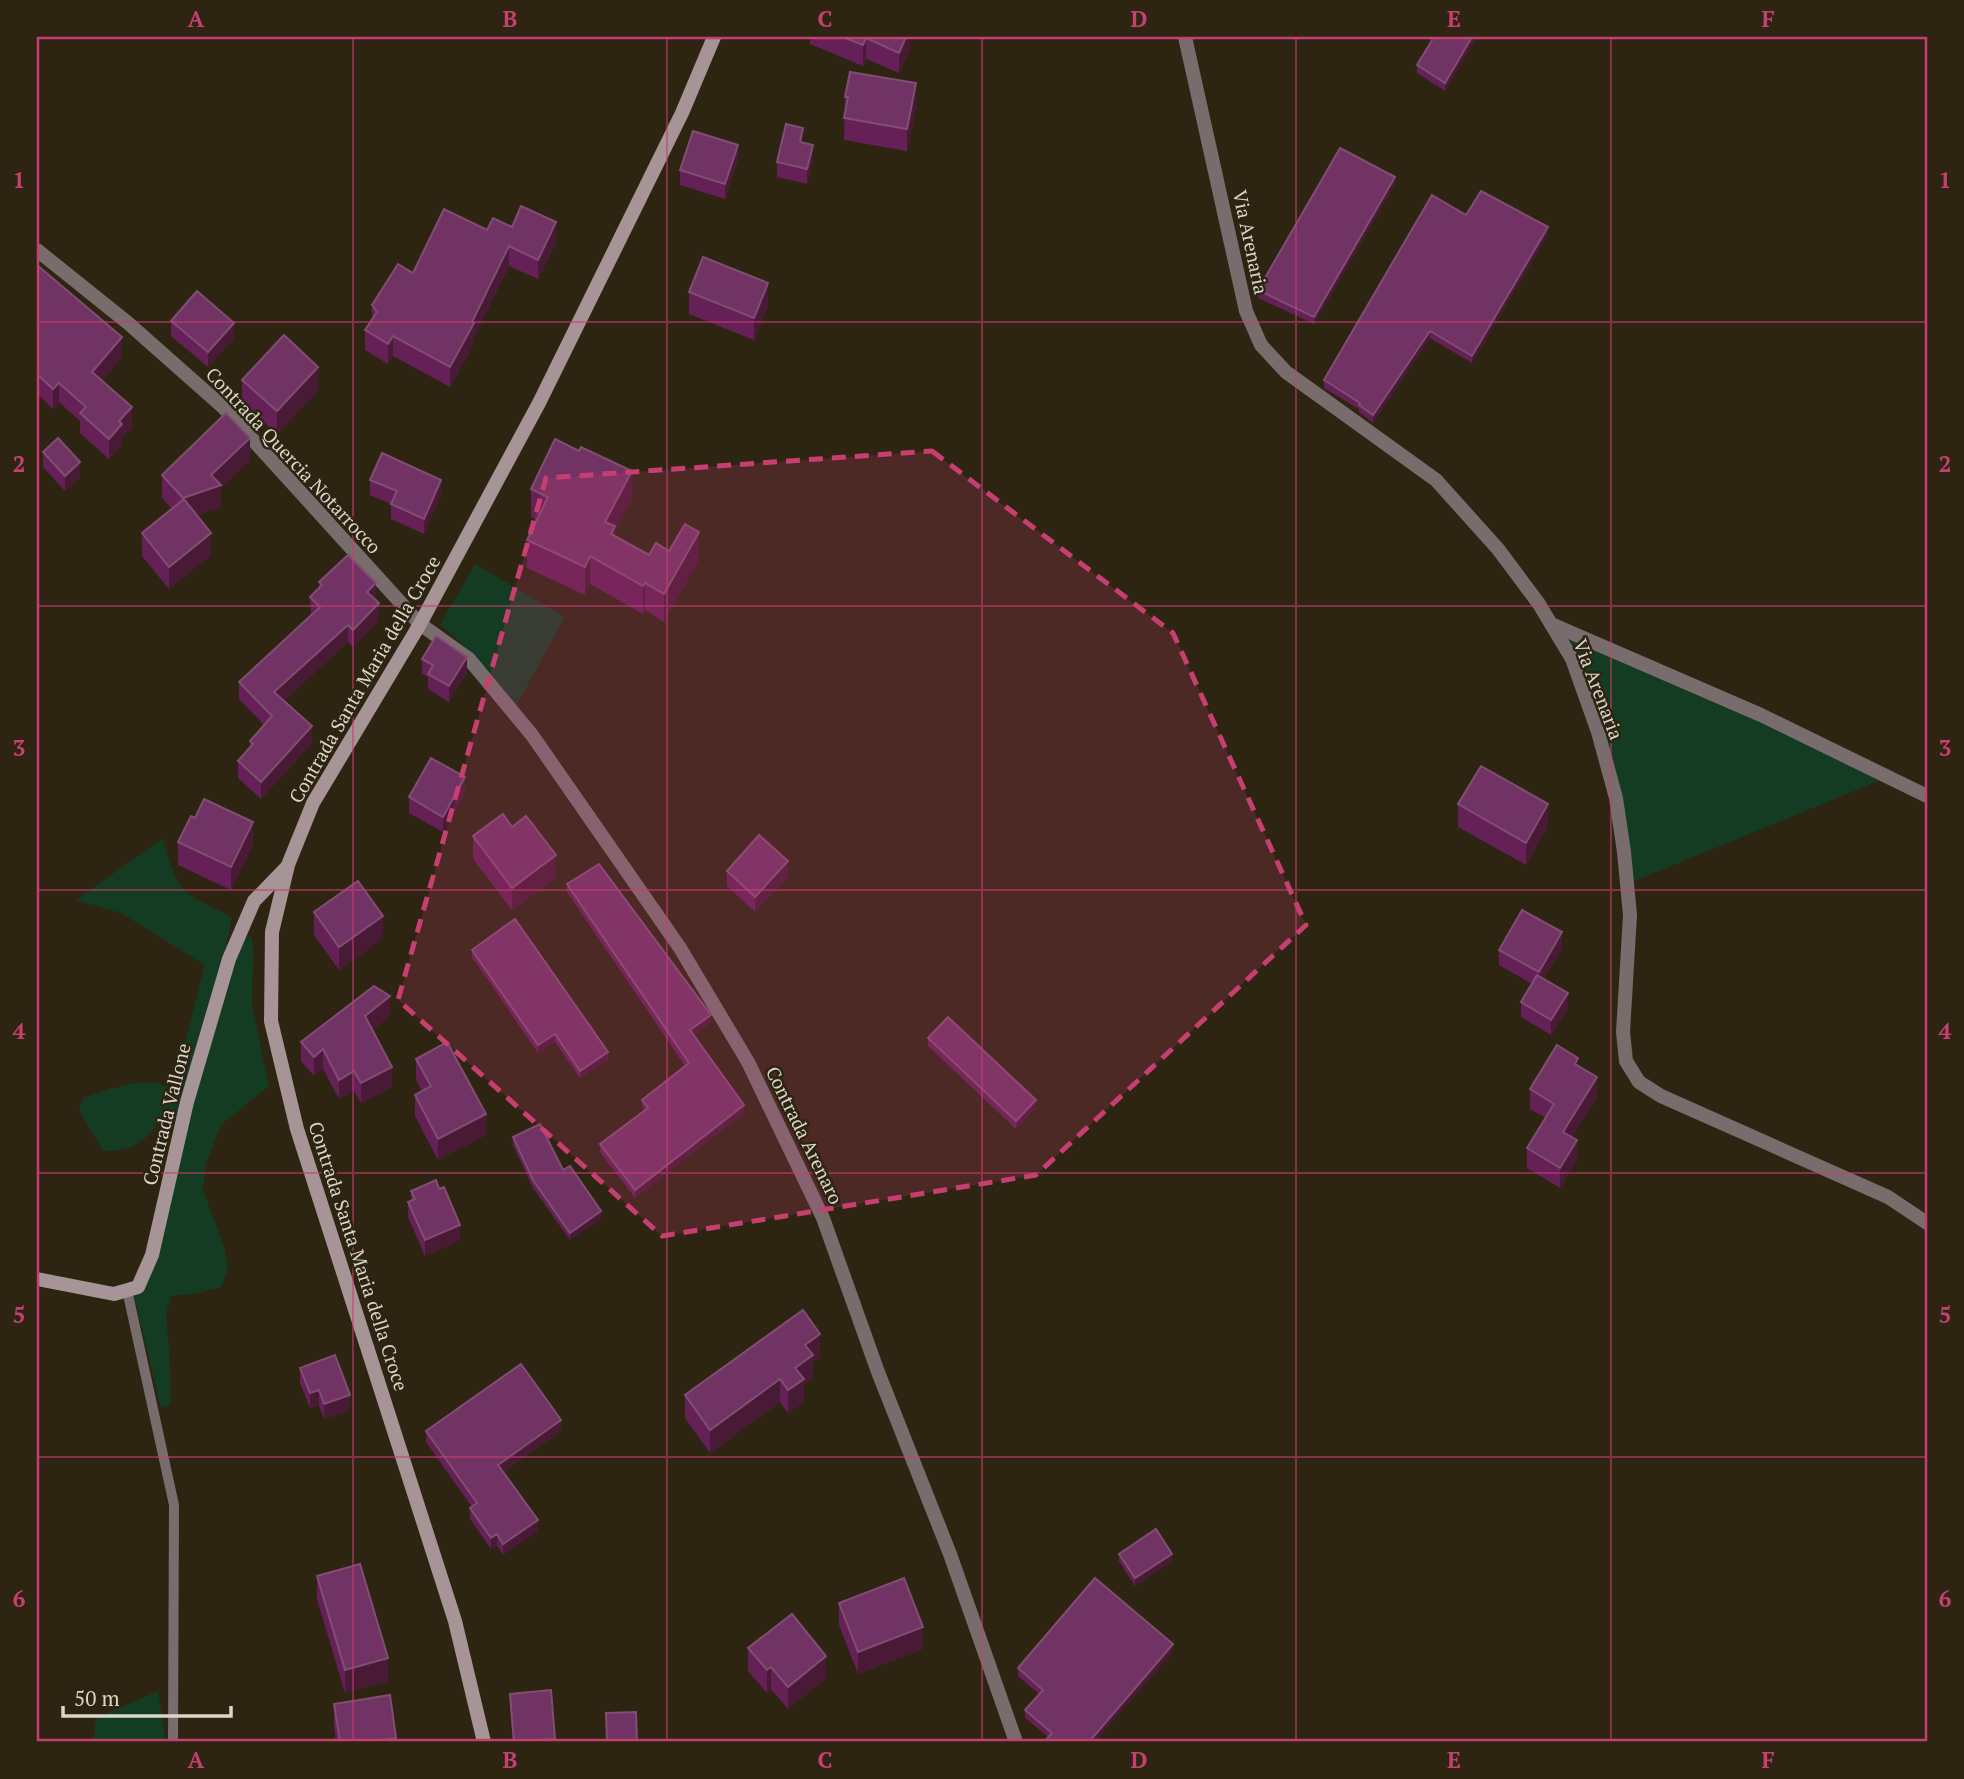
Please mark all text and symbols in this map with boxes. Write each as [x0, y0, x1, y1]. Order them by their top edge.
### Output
text: A [188, 3, 205, 34]
text: B [503, 3, 518, 34]
text: C [818, 3, 833, 34]
text: D [1131, 3, 1148, 34]
text: E [1447, 3, 1461, 34]
text: F [1761, 3, 1775, 34]
text: 1 [13, 164, 26, 195]
text: 1 [1939, 164, 1952, 195]
street label: Via Arenaria [1228, 188, 1274, 297]
street label: Contrada Quercia Notarrocco [201, 361, 387, 559]
text: 2 [13, 448, 26, 479]
text: 2 [1939, 448, 1952, 479]
street label: Contrada Santa Maria della Croce [283, 551, 445, 807]
street label: Via Arenaria [1568, 635, 1630, 743]
text: 3 [13, 732, 26, 763]
text: 3 [1939, 732, 1952, 763]
text: 4 [13, 1015, 26, 1046]
text: 4 [1939, 1015, 1952, 1046]
street label: Contrada Vallone [136, 1040, 196, 1188]
street label: Contrada Arenaro [761, 1062, 849, 1208]
street label: Contrada Santa Maria della Croce [304, 1118, 414, 1394]
text: 5 [13, 1299, 26, 1330]
text: 5 [1939, 1299, 1952, 1330]
text: 6 [13, 1583, 26, 1614]
text: 6 [1939, 1583, 1952, 1614]
scale bar [63, 1674, 231, 1718]
text: 50 m [74, 1684, 120, 1712]
text: A [188, 1744, 205, 1775]
text: B [503, 1744, 518, 1775]
text: C [818, 1744, 833, 1775]
text: D [1131, 1744, 1148, 1775]
text: E [1447, 1744, 1461, 1775]
text: F [1761, 1744, 1775, 1775]

